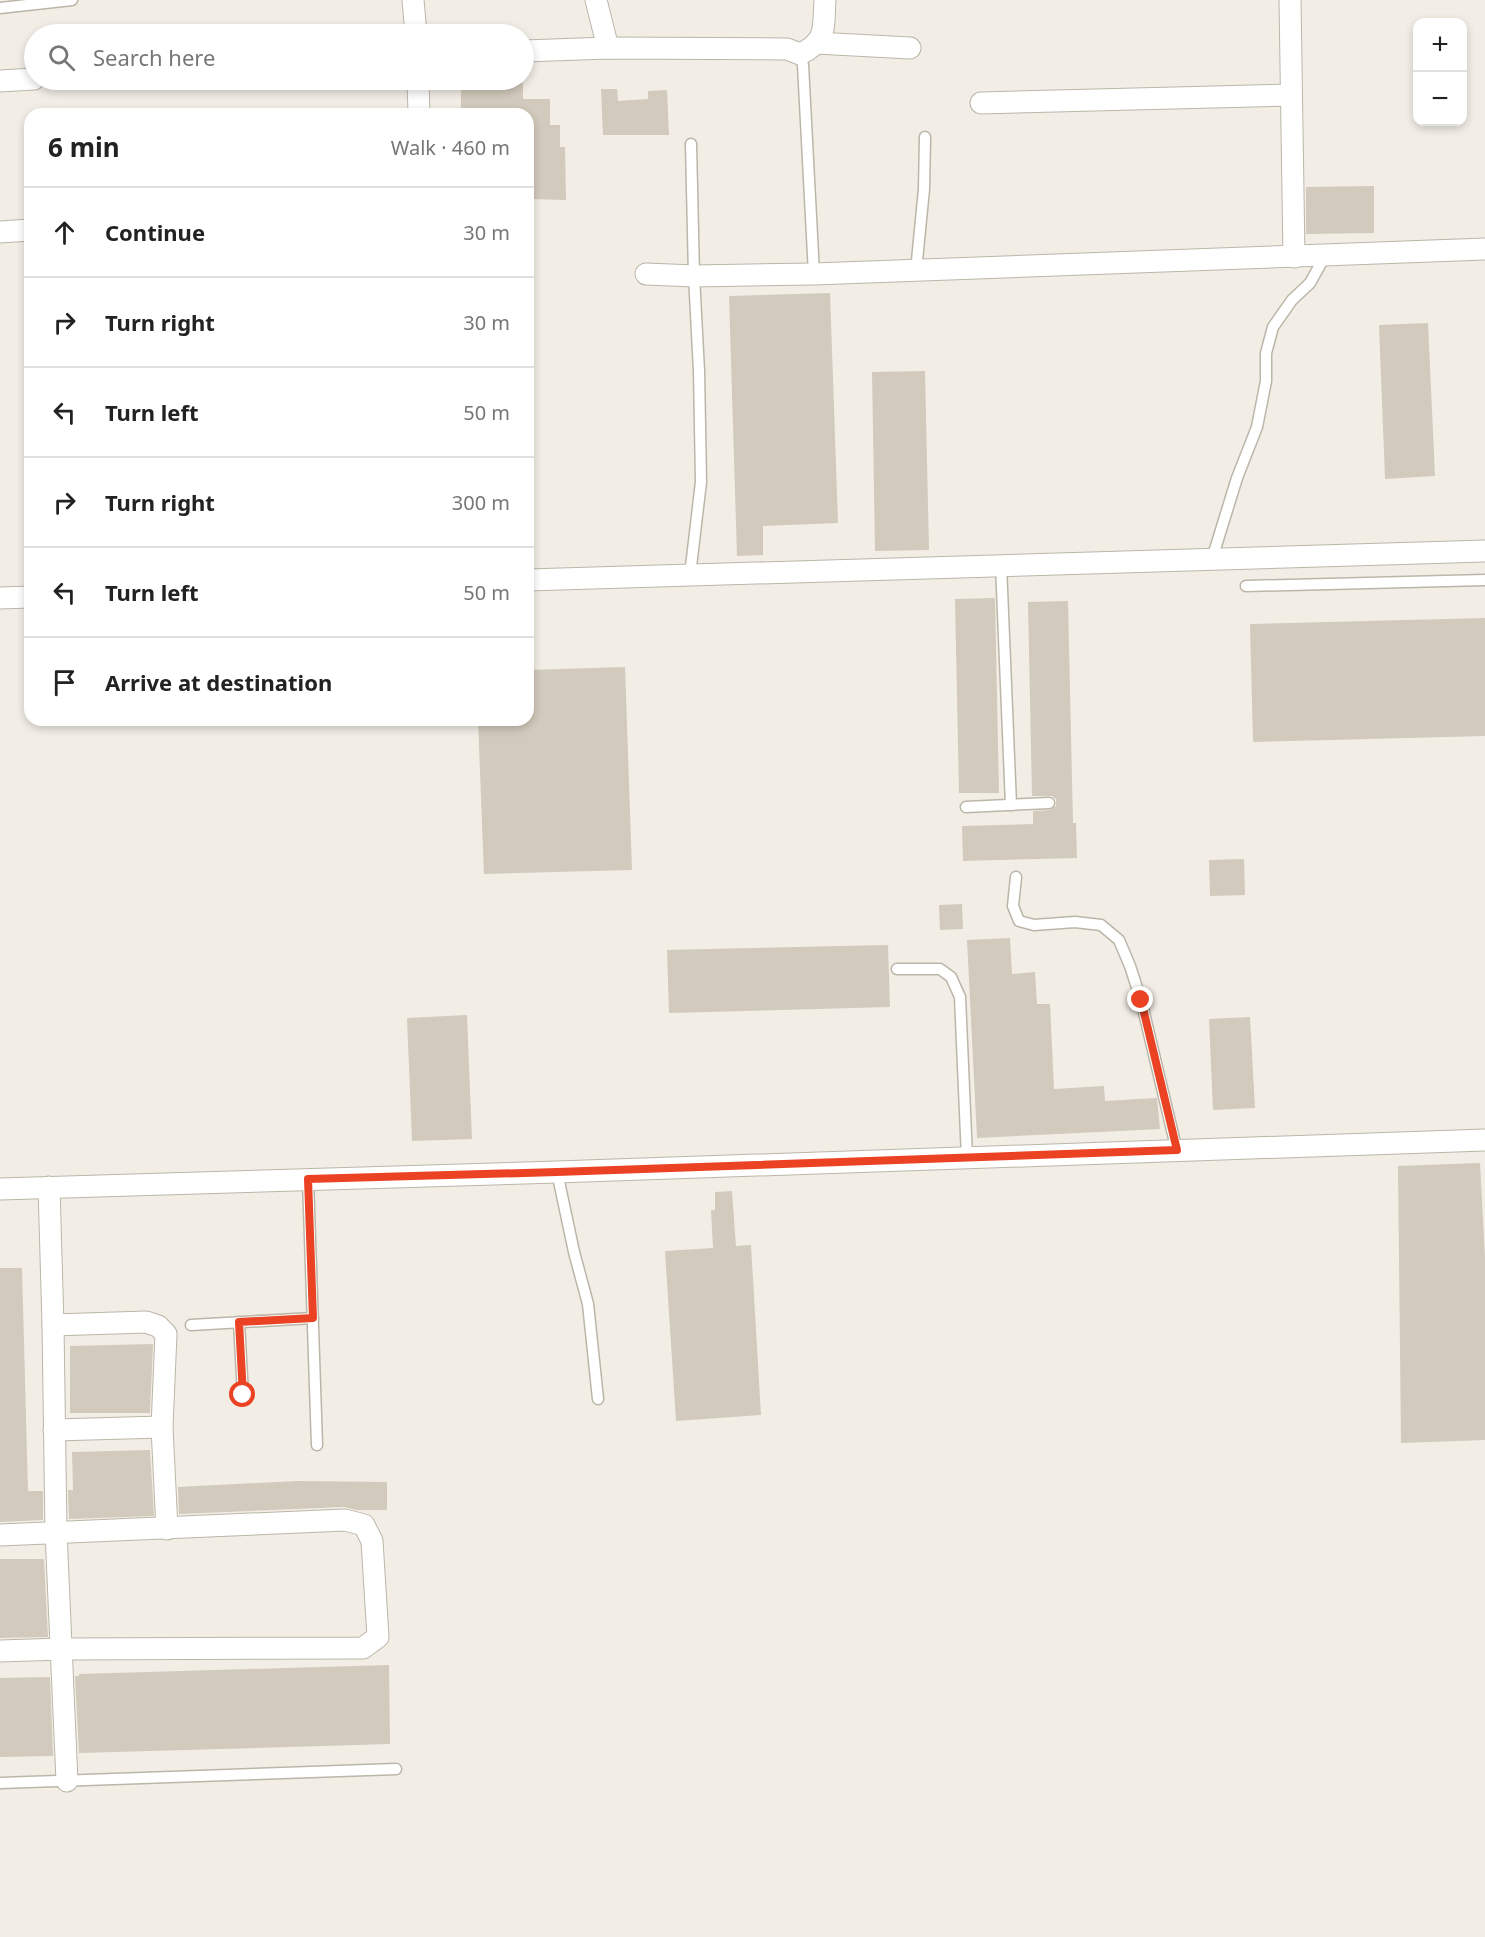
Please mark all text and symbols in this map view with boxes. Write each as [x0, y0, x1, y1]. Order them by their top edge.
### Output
map controls [1413, 18, 1467, 126]
button: + [1413, 18, 1467, 72]
search box [24, 24, 534, 90]
icon: search [45, 41, 78, 74]
text: Search here [93, 42, 215, 72]
button: − [1413, 72, 1467, 126]
text: 6 min [48, 129, 120, 165]
text: Walk · 460 m [391, 134, 510, 161]
icon: ahead [48, 216, 81, 249]
text: Continue [105, 217, 205, 247]
text: 30 m [463, 219, 510, 246]
icon: right [48, 306, 81, 339]
text: Turn right [105, 307, 215, 337]
text: 30 m [463, 309, 510, 336]
icon: left [48, 396, 81, 429]
text: Turn left [105, 397, 199, 427]
text: 50 m [463, 399, 510, 426]
icon: right [48, 486, 81, 519]
text: Turn right [105, 487, 215, 517]
text: 300 m [452, 489, 510, 516]
icon: left [48, 576, 81, 609]
text: Turn left [105, 577, 199, 607]
text: 50 m [463, 579, 510, 606]
icon: arrive [48, 666, 81, 699]
text: Arrive at destination [105, 667, 332, 697]
route end [1127, 986, 1153, 1012]
route start [229, 1381, 255, 1407]

